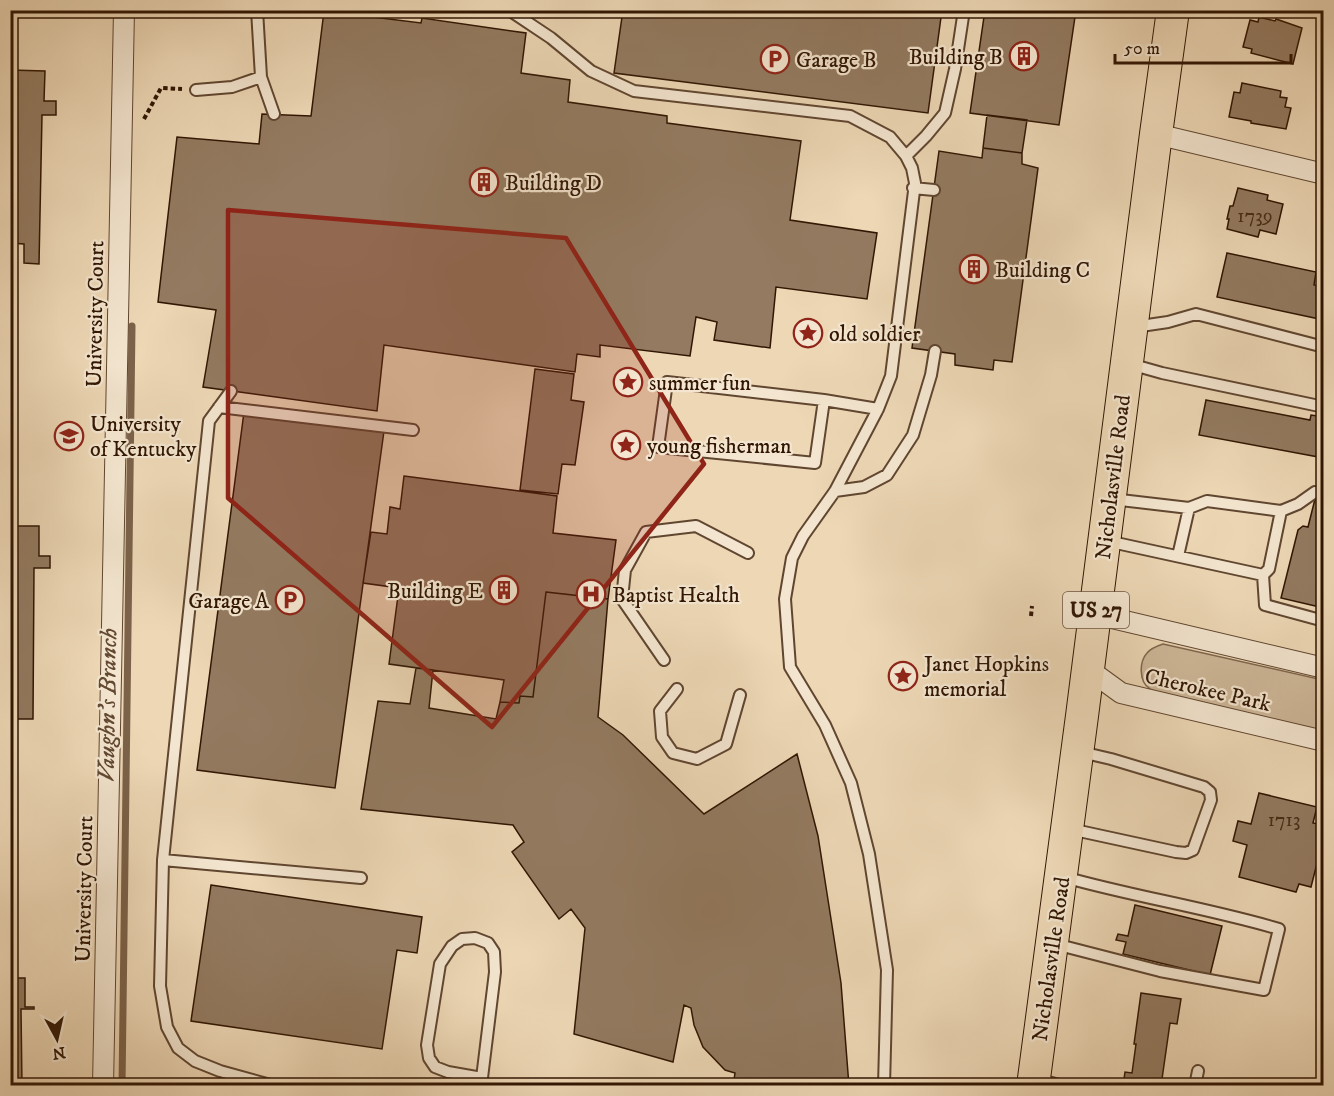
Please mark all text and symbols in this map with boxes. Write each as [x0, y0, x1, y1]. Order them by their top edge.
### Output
scale bar [1115, 27, 1290, 65]
text: 50 m [1124, 38, 1160, 60]
building icon: Building B [1008, 40, 1040, 72]
parking icon: Garage B [759, 43, 791, 75]
place label: Building B [909, 44, 1003, 71]
place label: Garage B [796, 47, 877, 74]
building icon: Building D [468, 166, 500, 198]
place label: Building D [505, 170, 602, 197]
house number: 1739 [1237, 204, 1273, 229]
street label: University Court [81, 240, 110, 388]
building icon: Building C [958, 253, 990, 285]
place label: Building C [995, 257, 1090, 284]
place icon: old soldier [792, 317, 824, 349]
place label: old soldier [829, 321, 921, 348]
place icon: summer fun [612, 366, 644, 398]
place label: summer fun [649, 370, 752, 397]
street label: Nicholasville Road [1090, 393, 1137, 561]
place label: University of Kentucky [90, 411, 197, 463]
school or university icon: University of Kentucky [53, 420, 85, 452]
place icon: young fisherman [610, 429, 642, 461]
place label: young fisherman [647, 433, 792, 460]
building icon: Building E [488, 574, 520, 606]
place label: Building E [387, 578, 483, 605]
hospital icon: Baptist Health [575, 578, 607, 610]
place label: Baptist Health [612, 582, 740, 609]
parking icon: Garage A [274, 584, 306, 616]
place label: Garage A [188, 588, 270, 615]
road number: US 27 [1063, 592, 1129, 628]
water label: Vaughn's Branch [92, 628, 124, 782]
place label: Janet Hopkins memorial [922, 651, 1049, 703]
place icon: Janet Hopkins memorial [887, 660, 919, 692]
street label: Cherokee Park [1142, 663, 1274, 718]
house number: 1713 [1268, 808, 1300, 833]
street label: University Court [70, 815, 99, 963]
street label: Nicholasville Road [1027, 875, 1076, 1043]
north arrow [27, 1009, 87, 1069]
text: N [51, 1042, 67, 1064]

